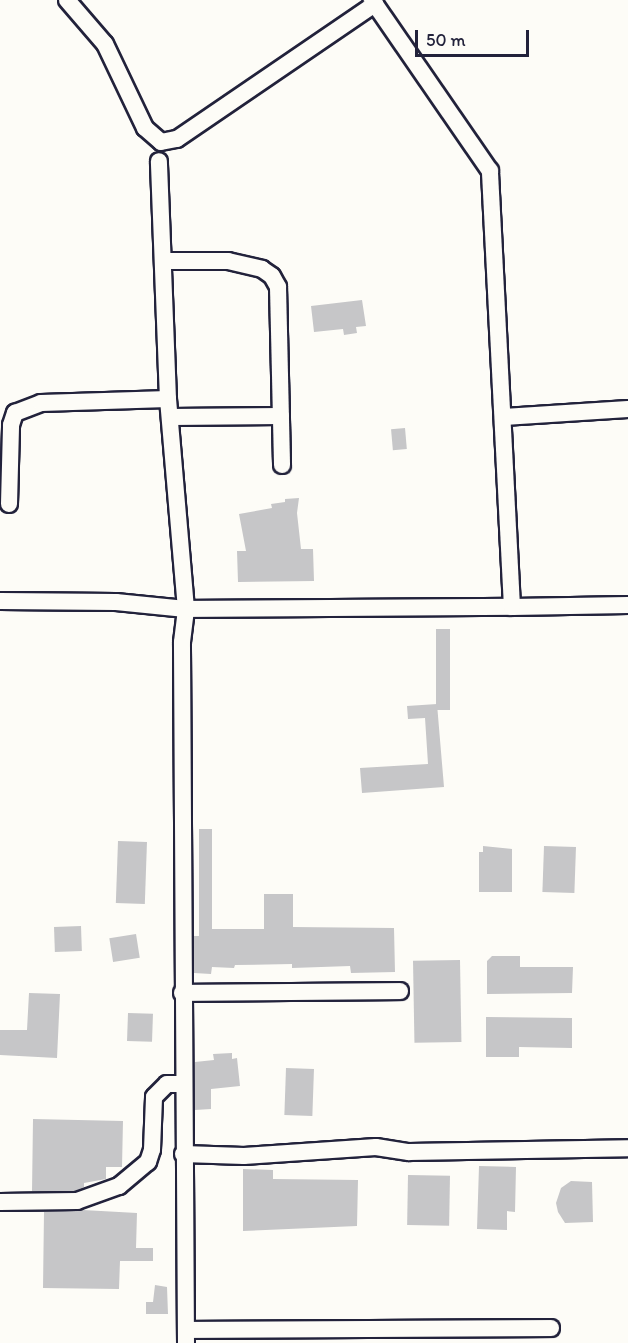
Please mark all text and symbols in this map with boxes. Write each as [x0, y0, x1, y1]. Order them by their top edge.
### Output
scale bar [418, 18, 532, 56]
text: 50 m [426, 29, 466, 51]

